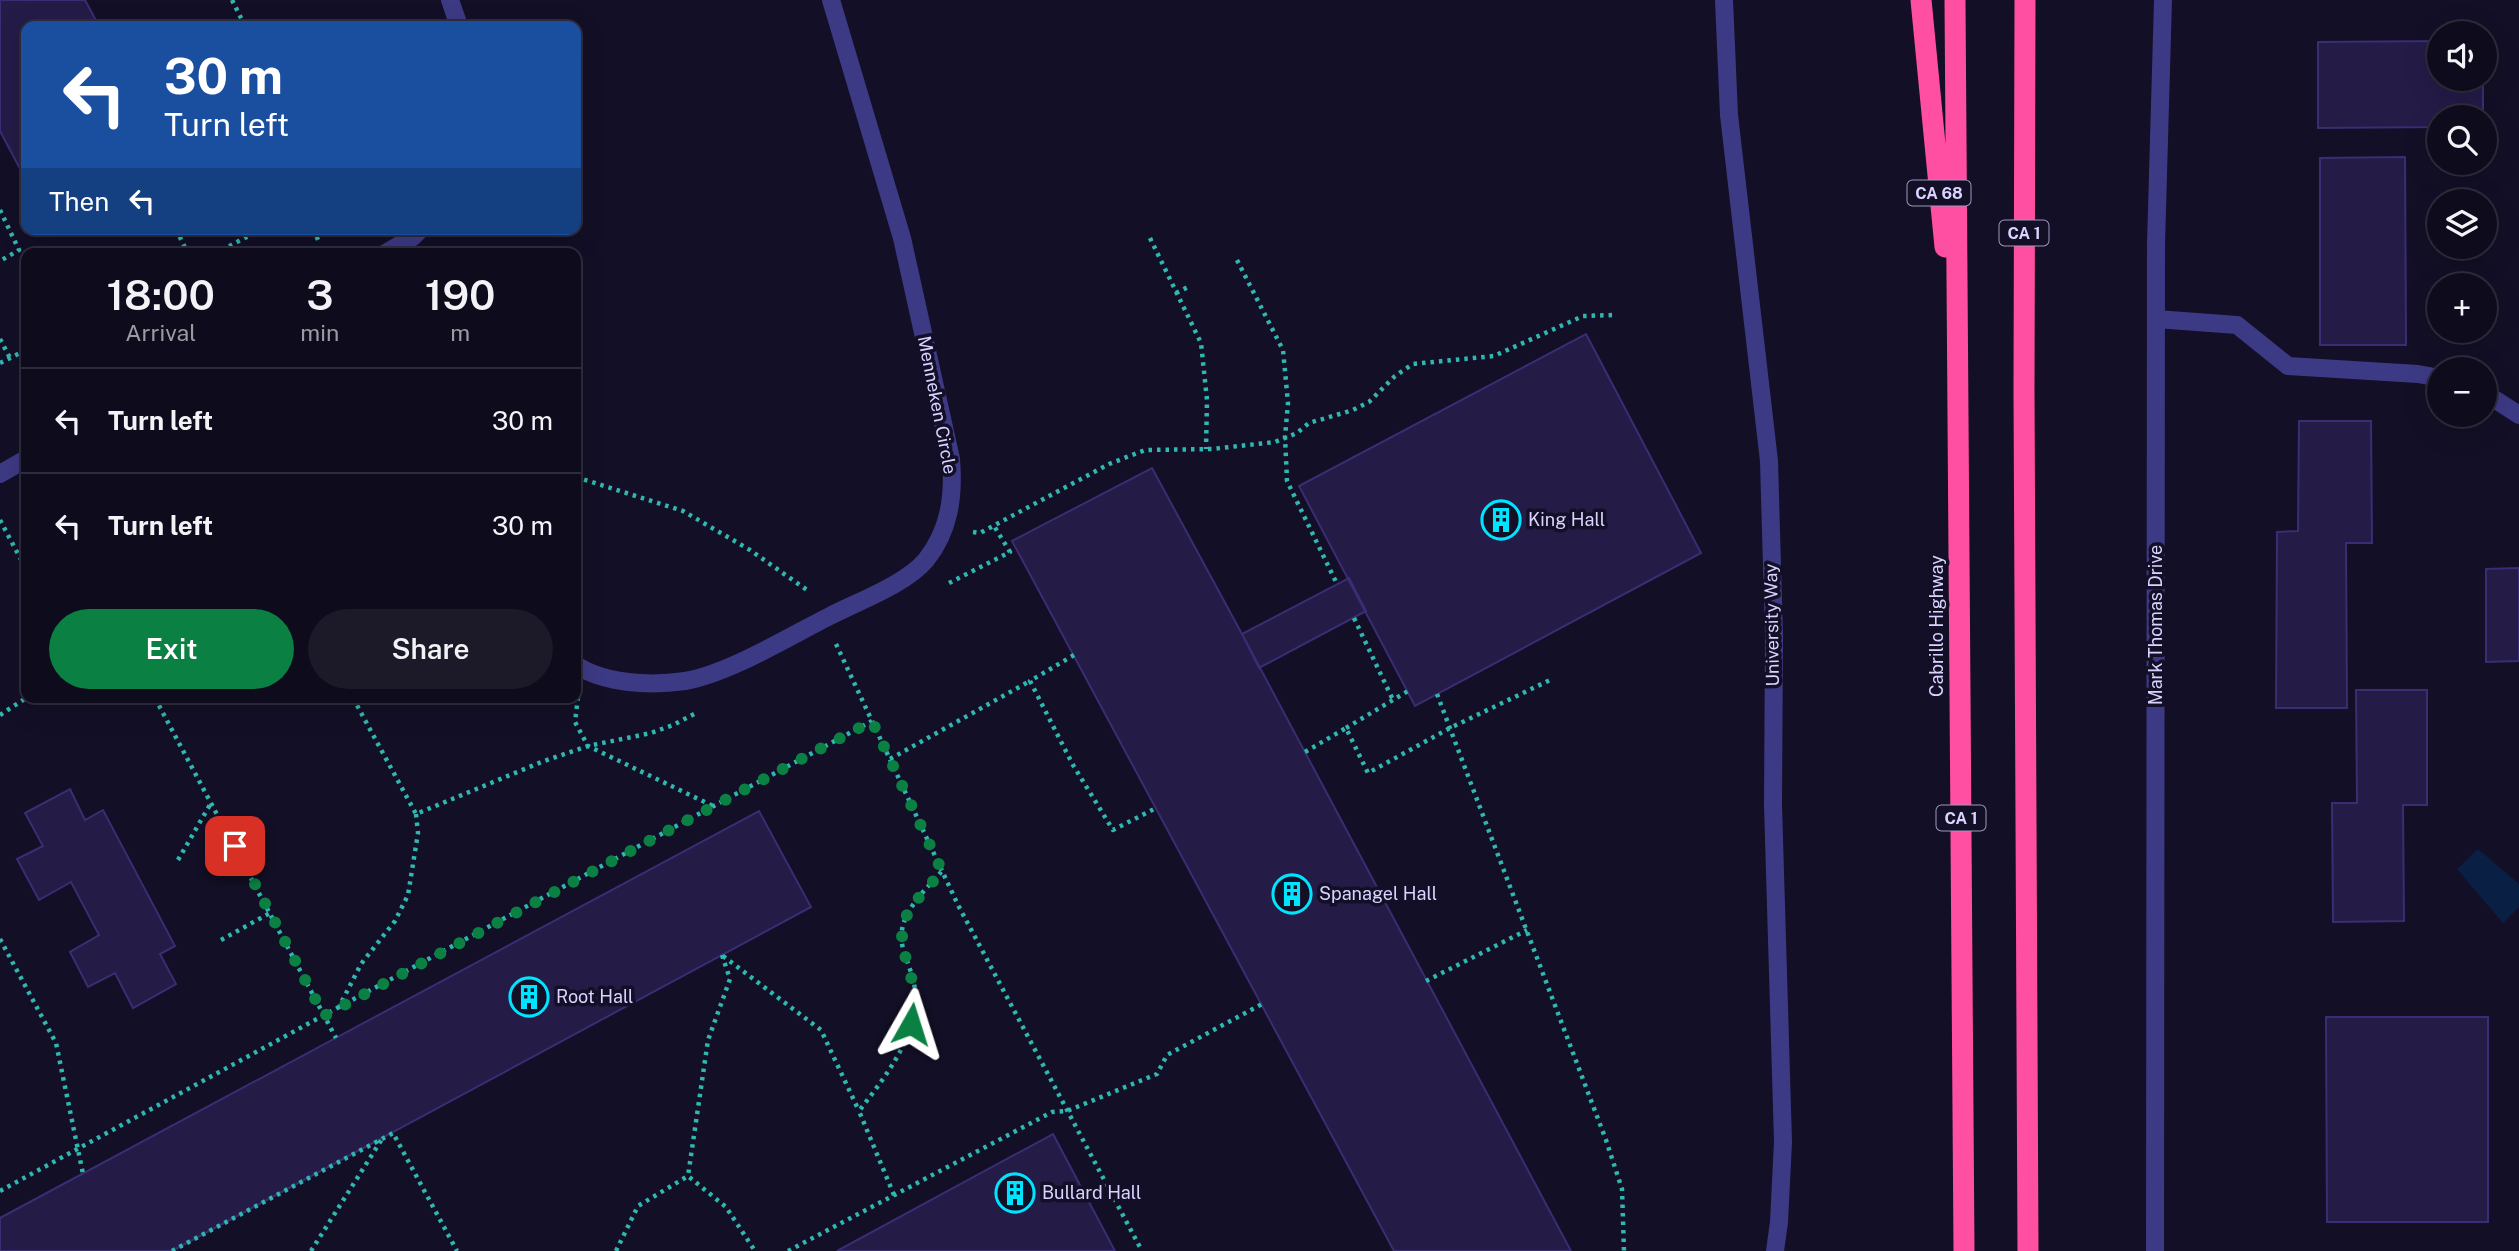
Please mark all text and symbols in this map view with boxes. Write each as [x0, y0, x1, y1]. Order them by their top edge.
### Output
map controls [2427, 21, 2497, 427]
button: sound [2427, 21, 2497, 91]
text: 30 m [164, 47, 283, 105]
icon: left [49, 49, 140, 140]
button: search [2427, 105, 2497, 175]
text: Turn left [164, 106, 289, 143]
road number: CA 68 [1908, 181, 1970, 206]
icon: left [123, 182, 161, 220]
text: Then [49, 186, 109, 217]
button: layers [2427, 189, 2497, 259]
road number: CA 1 [2000, 220, 2048, 246]
text: 18:00 [106, 270, 215, 319]
text: 3 [306, 270, 333, 319]
text: 190 [425, 270, 496, 319]
button: + [2427, 273, 2497, 343]
text: Arrival [125, 319, 196, 346]
text: min [300, 319, 339, 346]
text: m [450, 319, 470, 346]
street label: Menneken Circle [914, 334, 961, 476]
button: − [2427, 357, 2497, 427]
icon: left [49, 402, 87, 440]
text: Turn left [108, 405, 213, 436]
text: 30 m [492, 405, 553, 436]
building icon: King Hall [1480, 499, 1522, 541]
icon: left [49, 507, 87, 545]
place label: King Hall [1528, 509, 1605, 530]
text: Turn left [108, 510, 213, 541]
text: 30 m [492, 510, 553, 541]
street label: Mark Thomas Drive [2145, 545, 2166, 705]
street label: Cabrillo Highway [1926, 555, 1947, 697]
street label: University Way [1760, 563, 1783, 687]
button: Exit [49, 609, 294, 689]
button: Share [308, 609, 553, 689]
road number: CA 1 [1937, 806, 1986, 831]
pin [205, 816, 265, 876]
icon: arrive [216, 827, 254, 865]
building icon: Spanagel Hall [1271, 873, 1313, 915]
place label: Spanagel Hall [1319, 883, 1437, 904]
building icon: Root Hall [508, 976, 550, 1018]
place label: Root Hall [556, 986, 634, 1007]
position arrow [874, 987, 948, 1061]
building icon: Bullard Hall [994, 1172, 1036, 1214]
place label: Bullard Hall [1042, 1182, 1141, 1203]

